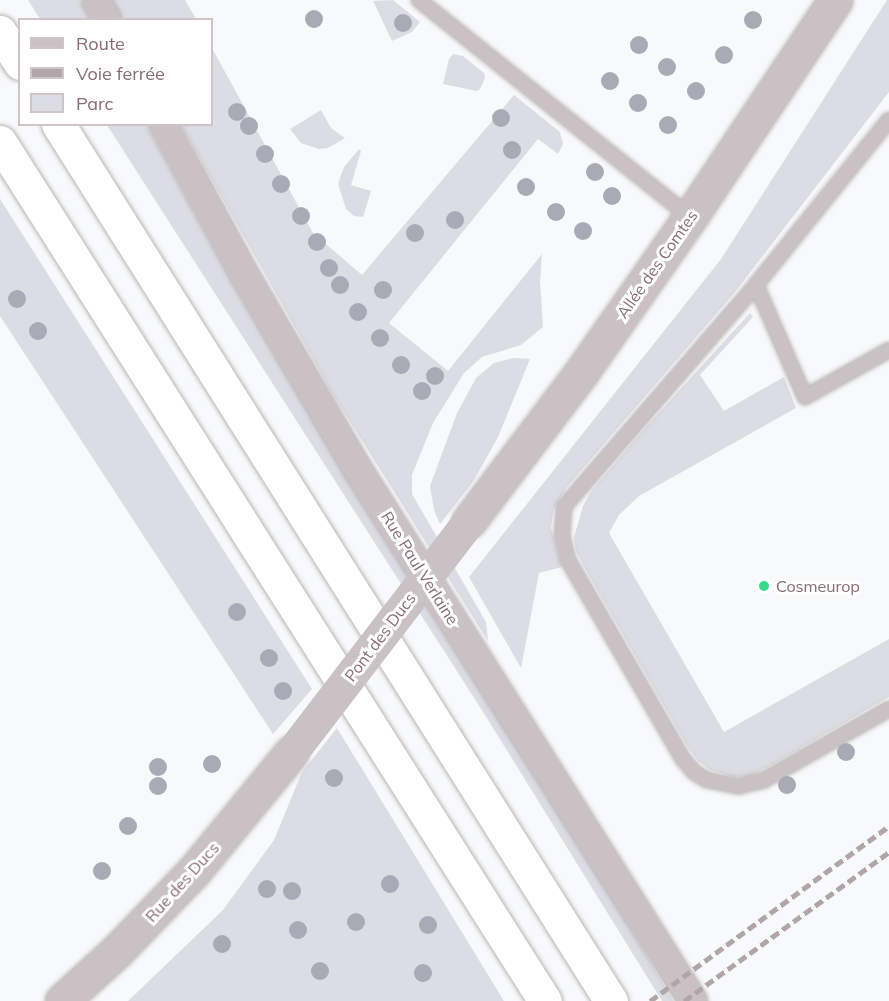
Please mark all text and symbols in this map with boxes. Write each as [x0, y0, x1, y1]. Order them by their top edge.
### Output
legend [18, 18, 213, 126]
text: Route [76, 32, 125, 55]
text: Voie ferrée [76, 62, 165, 85]
text: Parc [76, 92, 113, 115]
street label: Allée des Comtes [613, 206, 701, 322]
street label: Rue Paul Verlaine [377, 508, 463, 628]
place label: Cosmeurop [776, 576, 860, 596]
marker: Cosmeurop [757, 579, 771, 593]
street label: Pont des Ducs [340, 589, 420, 685]
street label: Rue des Ducs [141, 838, 223, 926]

